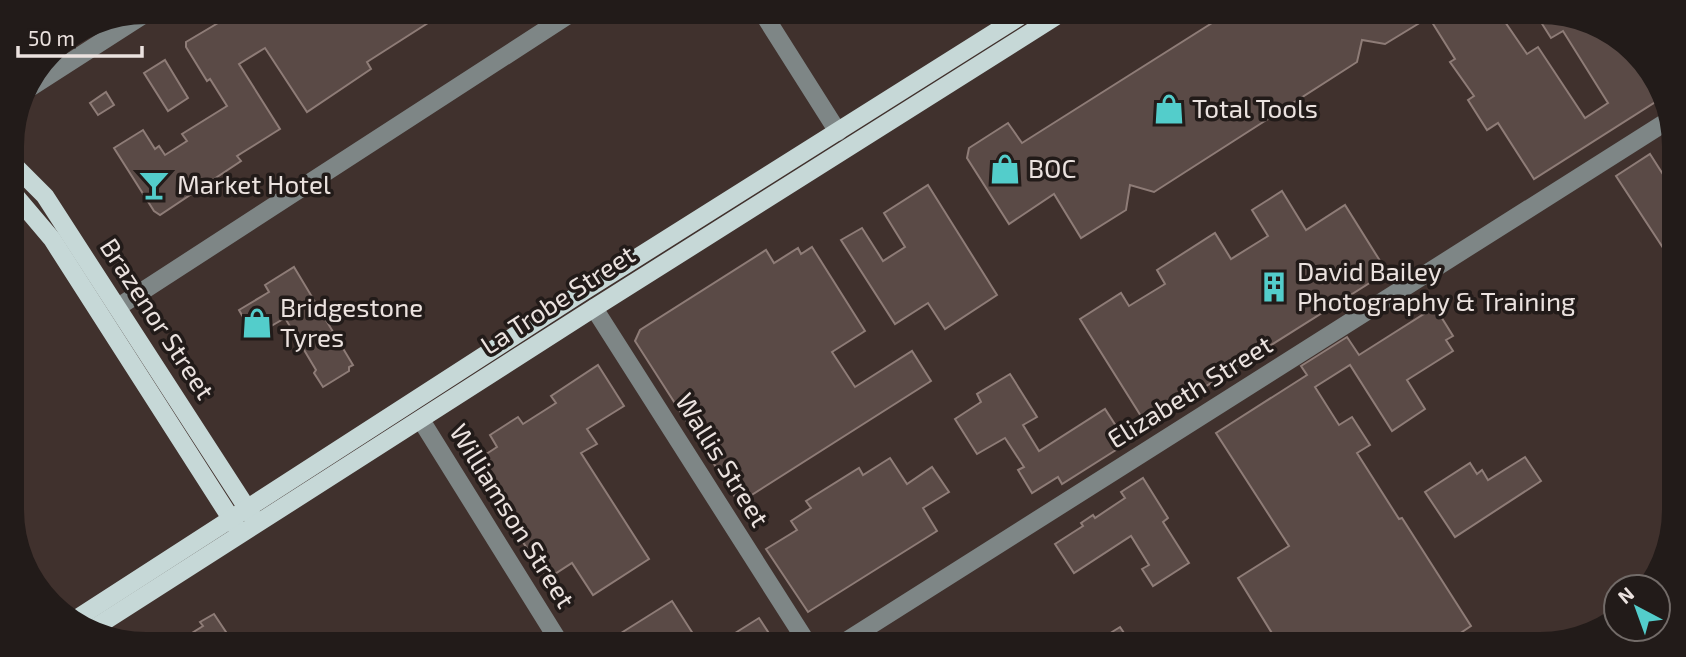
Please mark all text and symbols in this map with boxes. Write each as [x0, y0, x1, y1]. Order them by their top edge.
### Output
scale bar [18, 14, 142, 58]
text: 50 m [28, 25, 75, 50]
shop icon: Total Tools [1152, 92, 1186, 126]
place label: Total Tools [1192, 92, 1318, 123]
shop icon: BOC [988, 152, 1022, 186]
place label: BOC [1028, 152, 1076, 183]
bar icon: Market Hotel [137, 168, 171, 202]
place label: Market Hotel [177, 168, 331, 199]
street label: Brazenor Street [95, 232, 222, 405]
street label: La Trobe Street [474, 237, 640, 360]
place label: David Bailey Photography & Training [1297, 255, 1576, 316]
building icon: David Bailey Photography & Training [1257, 270, 1291, 304]
place label: Bridgestone Tyres [280, 291, 423, 352]
shop icon: Bridgestone Tyres [240, 306, 274, 340]
street label: Elizabeth Street [1101, 328, 1277, 454]
street label: Wallis Street [670, 387, 777, 532]
street label: Williamson Street [444, 417, 582, 613]
north arrow [1602, 573, 1672, 643]
text: N [1613, 582, 1638, 608]

